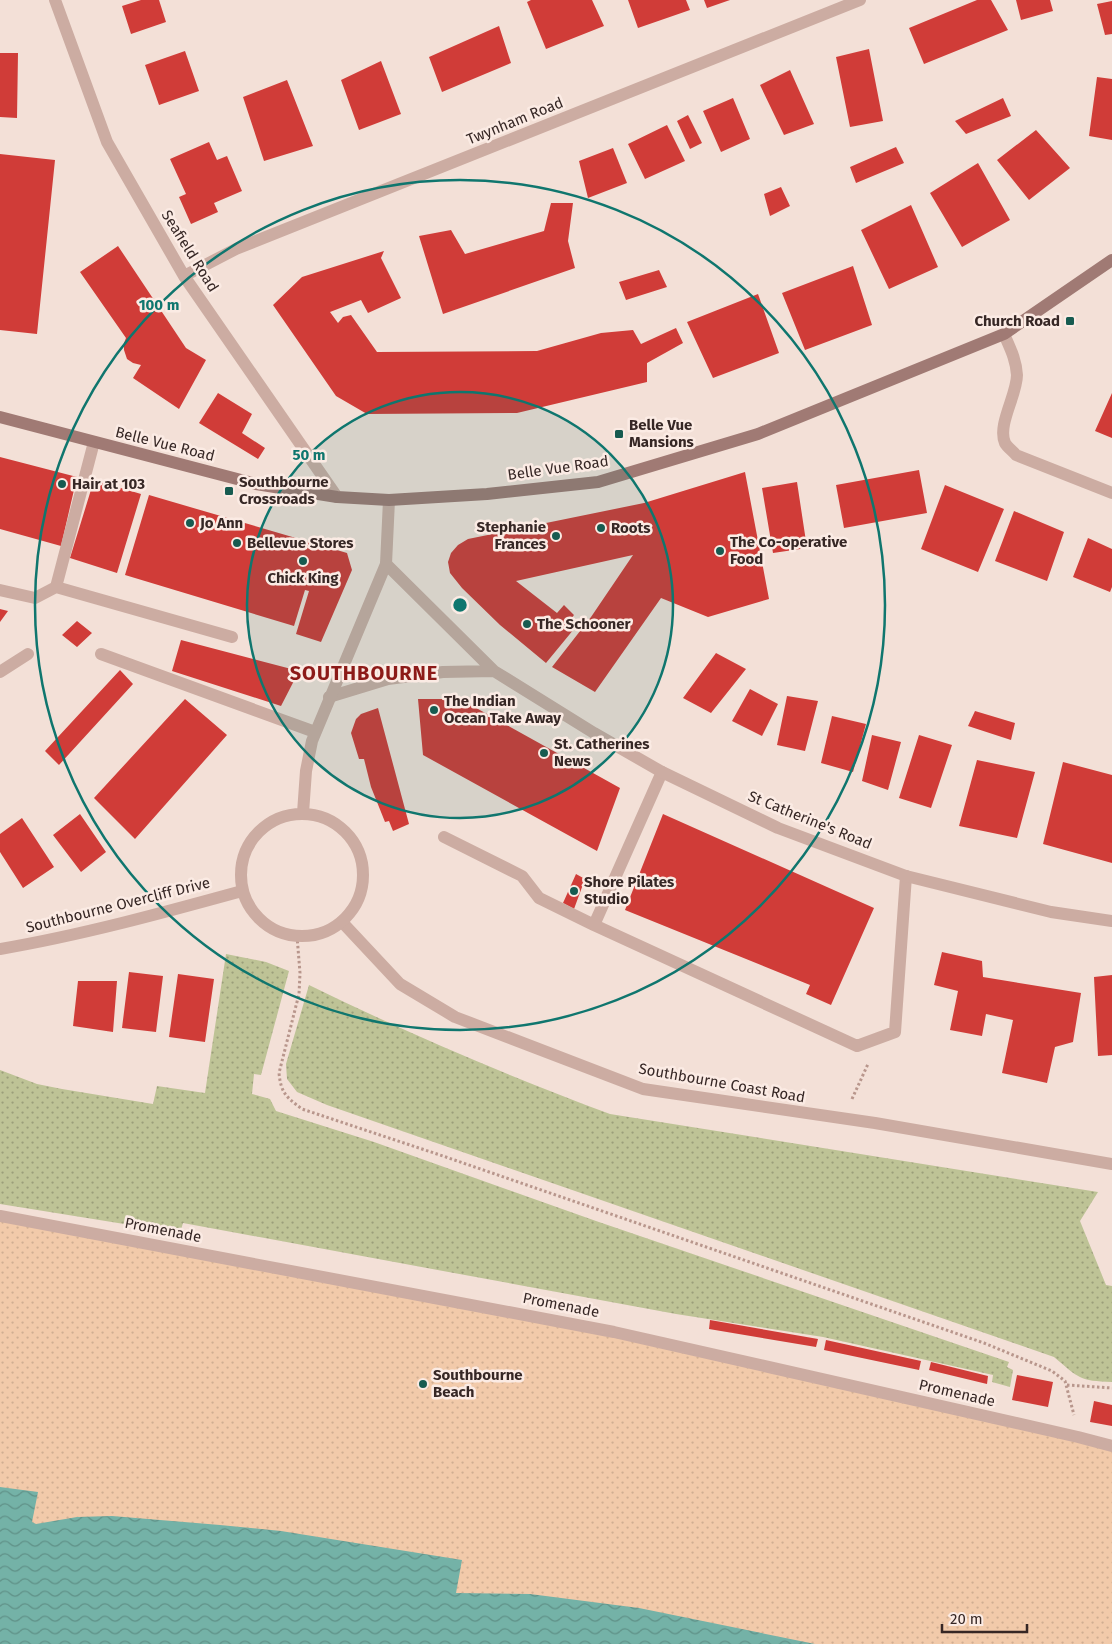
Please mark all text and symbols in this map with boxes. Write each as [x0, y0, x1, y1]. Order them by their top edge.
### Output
street label: Twynham Road [464, 93, 566, 149]
street label: Seafield Road [158, 207, 222, 295]
text: 100 m [139, 296, 179, 314]
place label: Church Road [974, 312, 1060, 330]
marker: Church Road [1064, 315, 1076, 327]
place label: Belle Vue Mansions [629, 416, 694, 451]
street label: Belle Vue Road [113, 423, 217, 465]
marker: Belle Vue Mansions [613, 428, 625, 440]
text: 50 m [292, 446, 326, 464]
street label: Belle Vue Road [506, 452, 610, 484]
place label: Southbourne Crossroads [239, 473, 329, 508]
place label: Hair at 103 [72, 475, 145, 493]
marker: Hair at 103 [56, 478, 68, 490]
marker: Southbourne Crossroads [223, 485, 235, 497]
place label: Jo Ann [199, 514, 243, 532]
marker: Jo Ann [184, 517, 196, 529]
place label: Stephanie Frances [477, 518, 546, 553]
place label: Roots [611, 519, 651, 537]
marker: Roots [595, 522, 607, 534]
marker: Stephanie Frances [550, 530, 562, 542]
place label: The Co-operative Food [730, 533, 847, 568]
place label: Bellevue Stores [247, 534, 354, 552]
marker: Bellevue Stores [231, 537, 243, 549]
marker: The Co-operative Food [714, 545, 726, 557]
marker: Chick King [297, 555, 309, 567]
place label: Chick King [267, 569, 339, 587]
centre of rings [451, 596, 469, 614]
place label: The Schooner [537, 615, 631, 633]
marker: The Schooner [521, 618, 533, 630]
district label: SOUTHBOURNE [290, 661, 438, 685]
place label: The Indian Ocean Take Away [444, 692, 561, 727]
marker: The Indian Ocean Take Away [428, 704, 440, 716]
place label: St. Catherines News [554, 735, 650, 770]
marker: St. Catherines News [538, 747, 550, 759]
street label: St Catherine's Road [745, 787, 875, 853]
street label: Southbourne Overcliff Drive [24, 873, 212, 937]
place label: Shore Pilates Studio [584, 873, 674, 908]
marker: Shore Pilates Studio [568, 885, 580, 897]
street label: Southbourne Coast Road [637, 1059, 807, 1107]
street label: Promenade [123, 1214, 203, 1246]
street label: Promenade [521, 1289, 601, 1321]
place label: Southbourne Beach [433, 1366, 523, 1401]
street label: Promenade [917, 1375, 997, 1411]
marker: Southbourne Beach [417, 1378, 429, 1390]
scale bar [942, 1602, 1027, 1634]
text: 20 m [950, 1610, 983, 1628]

